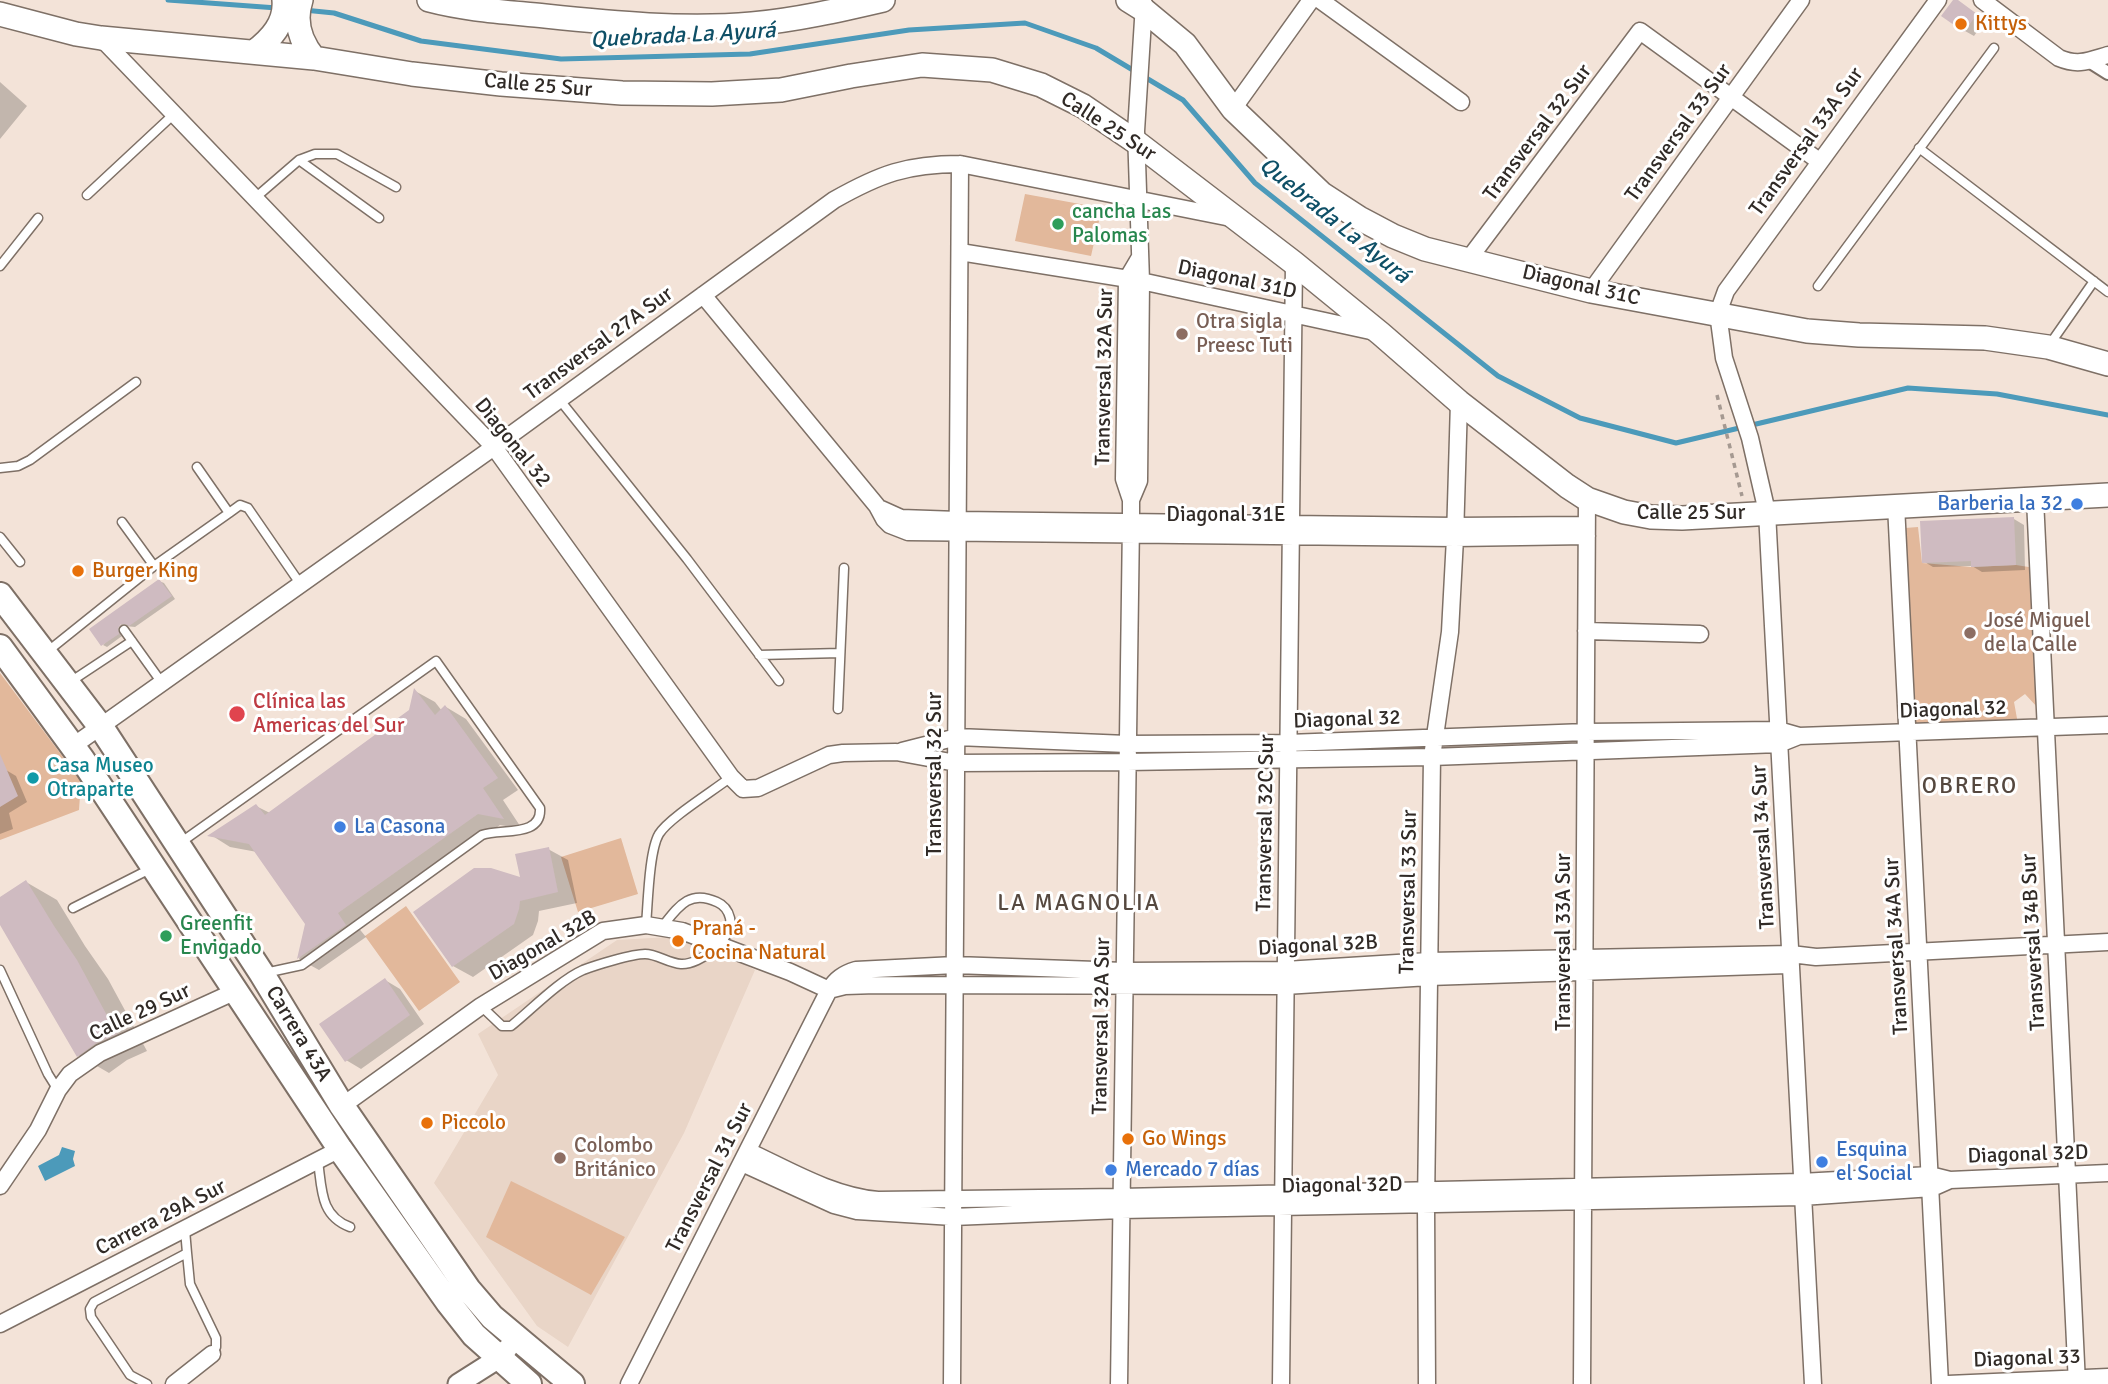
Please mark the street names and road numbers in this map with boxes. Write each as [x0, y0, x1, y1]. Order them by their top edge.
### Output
street label: Transversal 33 Sur [1620, 59, 1738, 207]
street label: Transversal 32 Sur [1478, 60, 1598, 206]
street label: Transversal 33A Sur [1745, 63, 1869, 221]
street label: Calle 25 Sur [483, 69, 593, 103]
street label: Calle 25 Sur [1056, 87, 1160, 167]
street label: Diagonal 31D [1175, 255, 1299, 305]
street label: Diagonal 31C [1520, 260, 1642, 312]
street label: Transversal 27A Sur [520, 282, 678, 406]
street label: Transversal 32A Sur [1091, 288, 1119, 466]
street label: Diagonal 32 [468, 393, 556, 493]
street label: Calle 25 Sur [1637, 500, 1745, 526]
street label: Diagonal 31E [1166, 502, 1286, 528]
street label: Transversal 32 Sur [922, 692, 948, 856]
street label: Diagonal 32 [1899, 696, 2007, 724]
street label: Diagonal 32 [1293, 706, 1401, 734]
street label: Transversal 32C Sur [1252, 734, 1280, 912]
street label: Transversal 34 Sur [1747, 764, 1781, 930]
street label: Transversal 33 Sur [1395, 810, 1423, 974]
street label: Transversal 33A Sur [1551, 853, 1577, 1031]
street label: Transversal 34B Sur [2017, 853, 2051, 1031]
street label: Transversal 34A Sur [1880, 857, 1914, 1035]
street label: Diagonal 32B [485, 905, 601, 987]
street label: Diagonal 32B [1257, 930, 1379, 962]
street label: Transversal 32A Sur [1088, 937, 1116, 1115]
street label: Calle 29 Sur [86, 979, 194, 1047]
street label: Carrera 43A [260, 982, 336, 1086]
street label: Transversal 31 Sur [661, 1099, 759, 1257]
street label: Diagonal 32D [1967, 1140, 2089, 1170]
street label: Diagonal 32D [1281, 1172, 1403, 1200]
street label: Carrera 29A Sur [92, 1174, 230, 1262]
street label: Diagonal 33 [1973, 1345, 2081, 1373]

